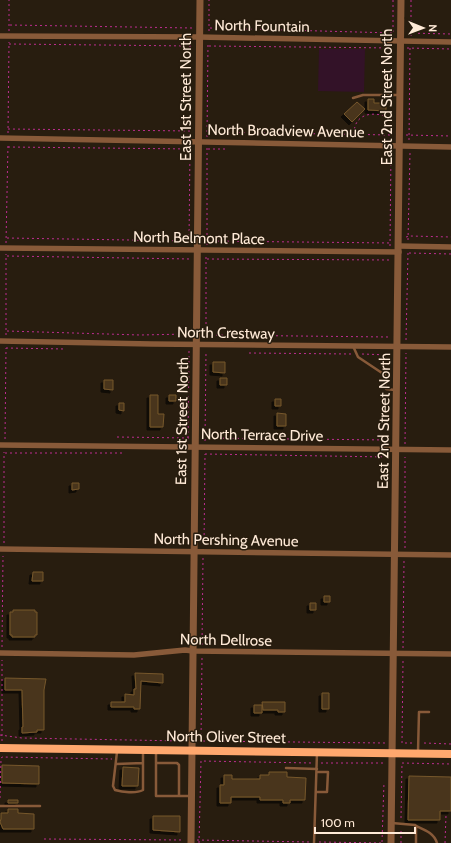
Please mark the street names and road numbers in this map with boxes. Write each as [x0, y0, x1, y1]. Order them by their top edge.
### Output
street label: North Fountain [214, 16, 310, 36]
street label: East 2nd Street North [378, 29, 396, 165]
street label: East 1st Street North [177, 33, 195, 161]
street label: North Broadview Avenue [207, 121, 365, 141]
street label: North Belmont Place [133, 228, 265, 248]
street label: North Crestway [177, 323, 275, 343]
street label: East 2nd Street North [374, 353, 394, 489]
street label: East 1st Street North [172, 357, 192, 485]
street label: North Terrace Drive [201, 425, 324, 445]
street label: North Pershing Avenue [153, 530, 299, 550]
street label: North Dellrose [180, 630, 273, 650]
street label: North Oliver Street [166, 727, 286, 747]

